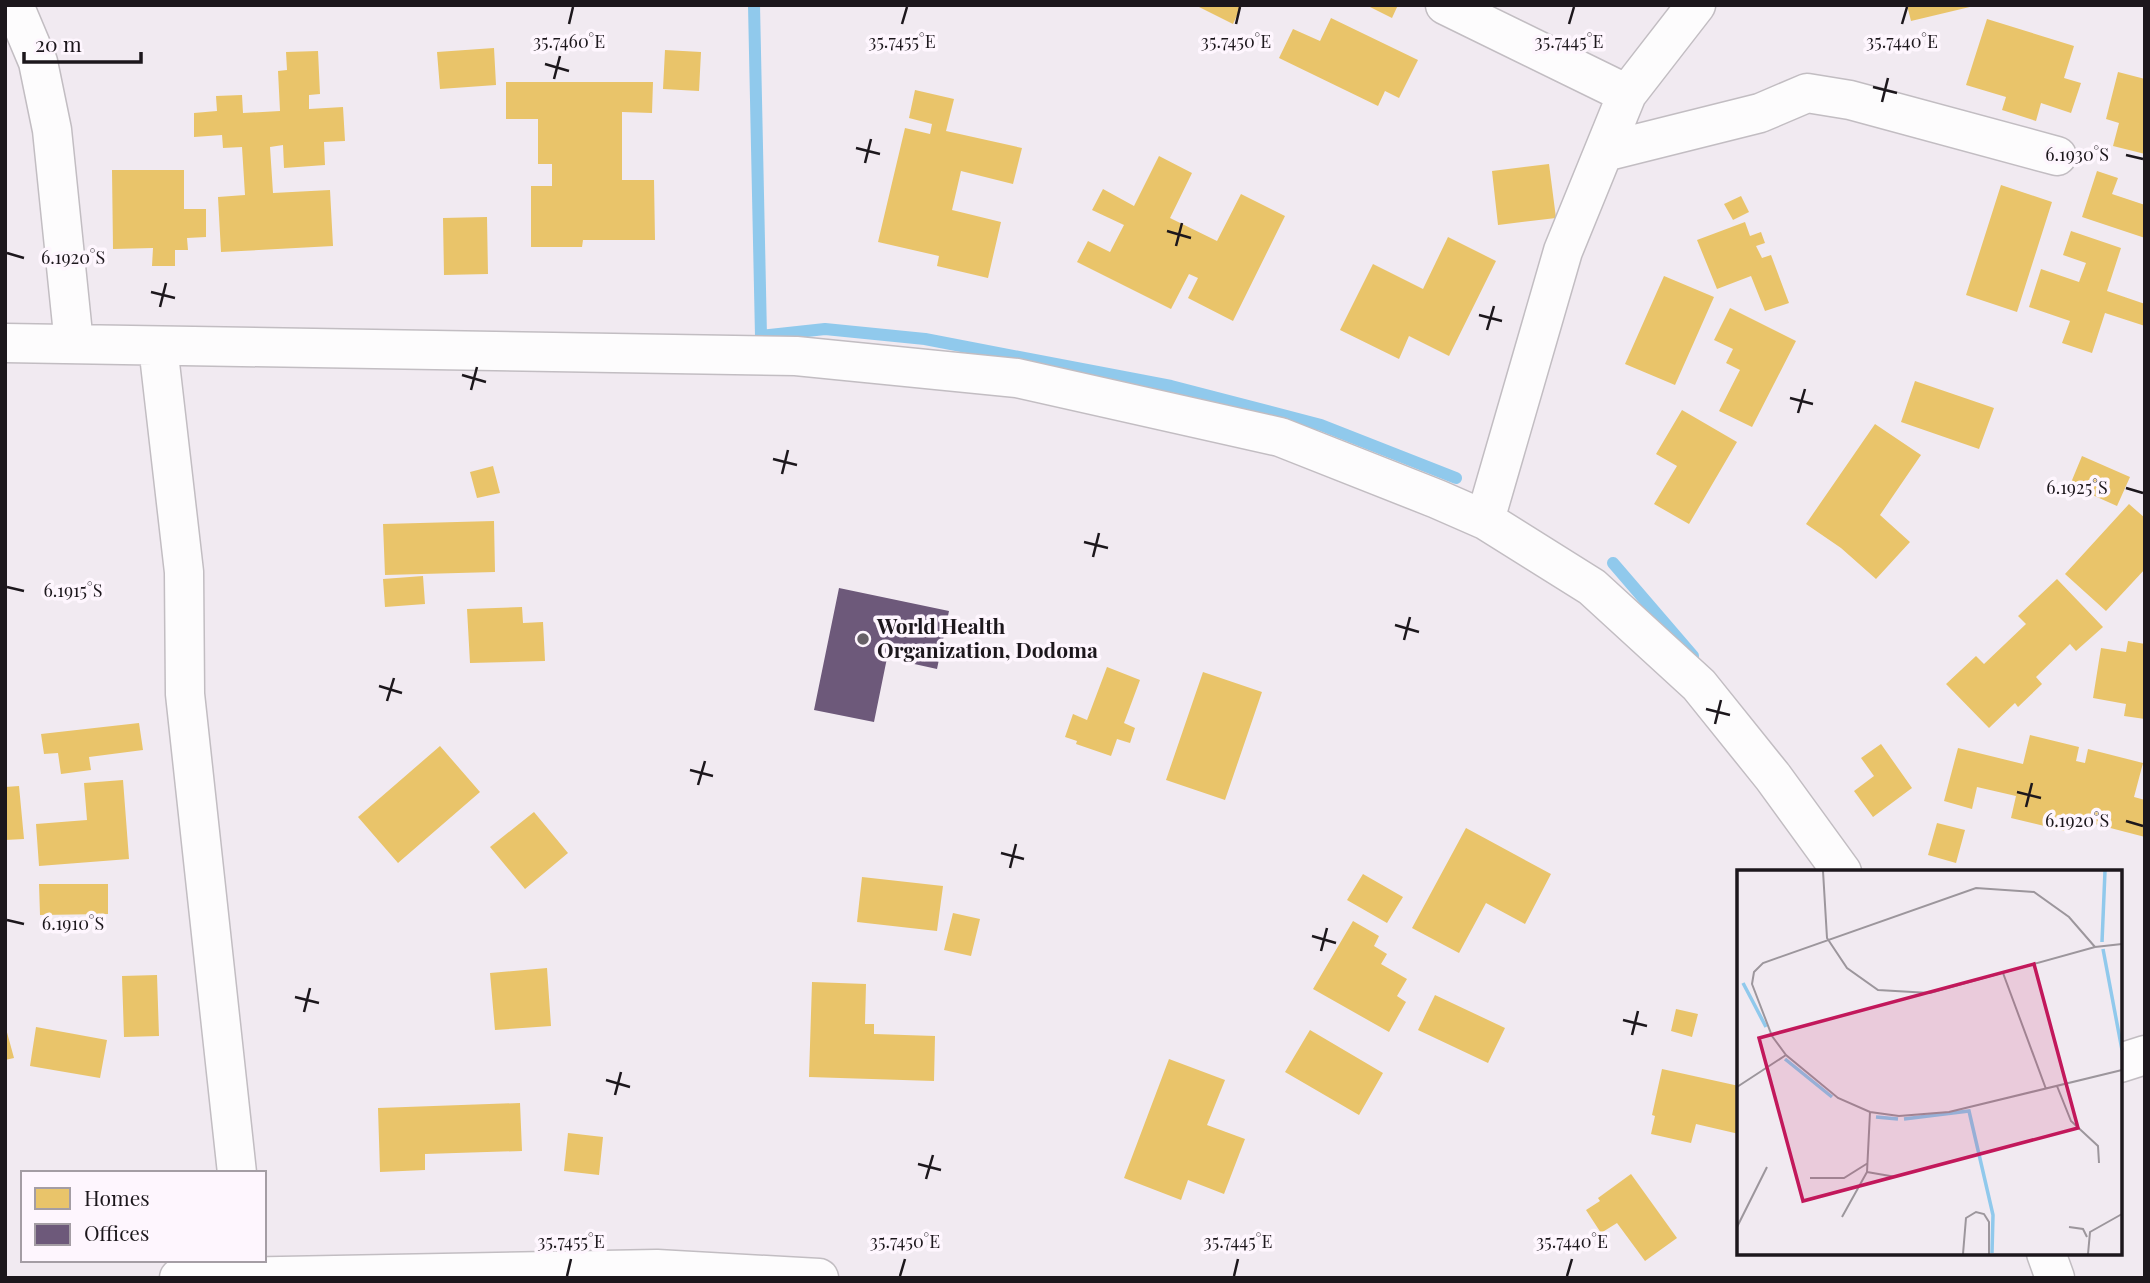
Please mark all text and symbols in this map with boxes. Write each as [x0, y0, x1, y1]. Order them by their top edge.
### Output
scale bar [24, 21, 142, 65]
text: 20 m [35, 29, 82, 57]
text: 35.7460°E [533, 29, 605, 53]
text: 35.7455°E [868, 29, 936, 53]
text: 35.7450°E [1201, 29, 1271, 53]
text: 35.7445°E [1535, 29, 1603, 53]
text: 35.7440°E [1866, 29, 1938, 53]
text: 6.1930°S [2045, 142, 2109, 166]
text: 6.1920°S [41, 245, 105, 269]
text: 6.1925°S [2046, 475, 2108, 499]
text: 6.1915°S [43, 578, 103, 602]
place label: World Health Organization, Dodoma [876, 611, 1098, 663]
marker: World Health Organization, Dodoma [855, 631, 871, 647]
text: 6.1920°S [2045, 808, 2109, 832]
inset map [1737, 870, 2122, 1255]
text: 6.1910°S [42, 911, 104, 935]
legend [21, 1171, 266, 1262]
text: Homes [84, 1183, 150, 1211]
text: Offices [84, 1218, 149, 1246]
text: 35.7455°E [537, 1229, 605, 1253]
text: 35.7450°E [870, 1229, 940, 1253]
text: 35.7445°E [1204, 1229, 1272, 1253]
text: 35.7440°E [1536, 1229, 1608, 1253]

